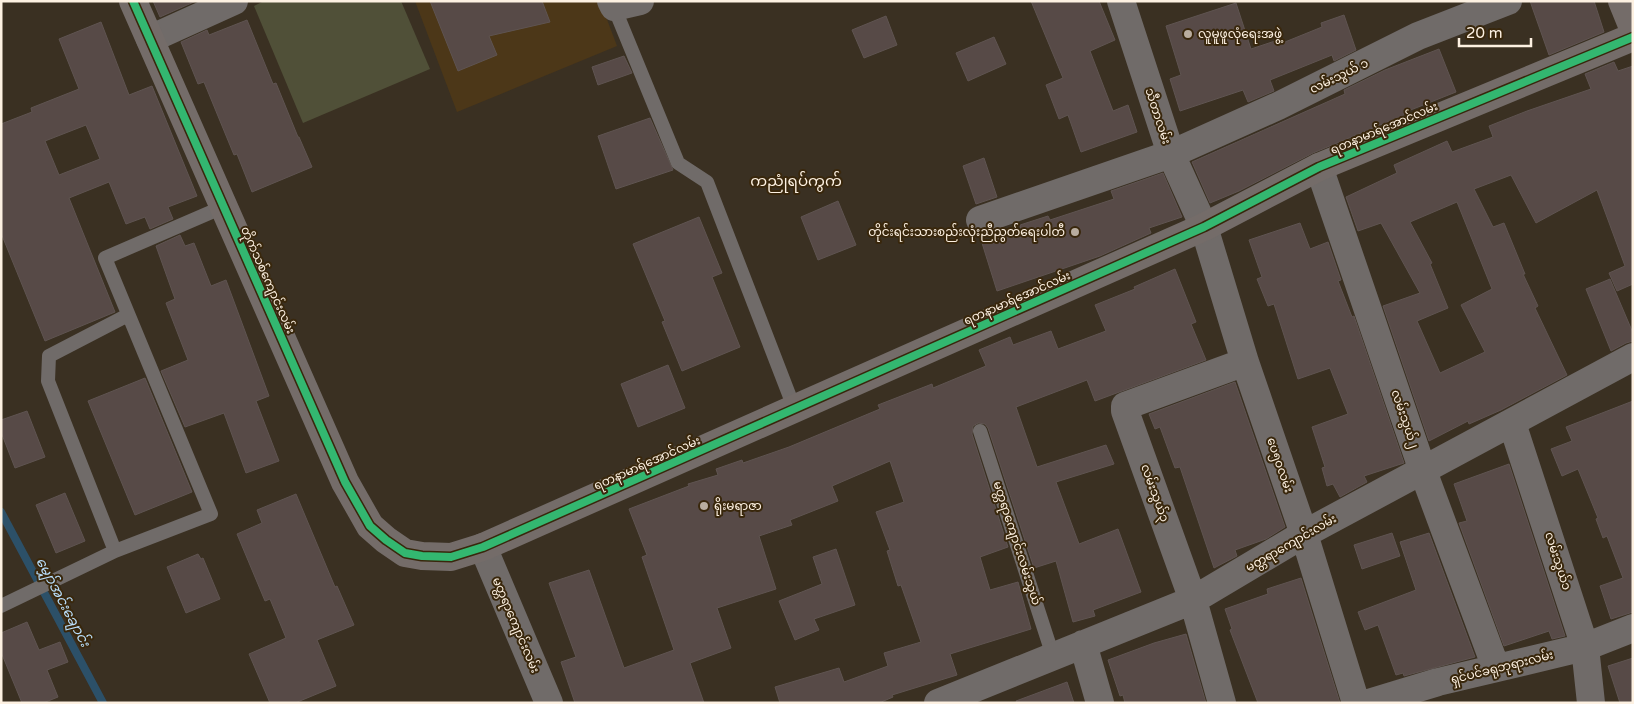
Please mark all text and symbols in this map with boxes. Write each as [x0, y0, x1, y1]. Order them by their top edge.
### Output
scale bar [1459, 15, 1532, 47]
text: 20 m [1466, 24, 1503, 42]
place label: လူမူဖူလုံရေးအဖွဲ့ [1198, 26, 1284, 44]
marker: လူမူဖူလုံရေးအဖွဲ့ [1182, 28, 1194, 40]
street label: လမ်းသွယ် ၁ [1307, 54, 1372, 99]
street label: သီတာလမ်း [1142, 86, 1176, 146]
street label: ရတနာမာရ်အောင်လမ်း [1327, 97, 1441, 160]
district label: ကညုံရပ်ကွက် [750, 171, 842, 193]
street label: တိုက်သစ်ကျောင်းလမ်း [235, 223, 300, 337]
place label: တိုင်းရင်းသားစည်းလုံးညီညွတ်ရေးပါတီ [868, 223, 1065, 242]
marker: တိုင်းရင်းသားစည်းလုံးညီညွတ်ရေးပါတီ [1069, 226, 1081, 238]
street label: ရတနာမာရ်အောင်လမ်း [961, 266, 1074, 331]
street label: လမ်းသွယ်၂ [1386, 387, 1423, 451]
street label: ရတနာမာရ်အောင်လမ်း [591, 431, 704, 496]
street label: ပေ၅၀လမ်း [1261, 435, 1298, 495]
street label: လမ်းသွယ်၃ [1135, 462, 1174, 525]
street label: မတ္တရာကျောင်းလမ်းသွယ် [987, 479, 1046, 608]
place label: ရိုးမရာဇာ [714, 497, 762, 516]
marker: ရိုးမရာဇာ [698, 500, 710, 512]
street label: မတ္တရာကျောင်းလမ်း [1242, 510, 1340, 577]
street label: လမ်းသွယ်၁ [1539, 530, 1576, 593]
water label: မျှော်အင်းချောင်း [30, 553, 96, 652]
street label: မတ္တရာကျောင်းလမ်း [487, 574, 544, 676]
street label: ရှင်ပင်ခရုဘုရားလမ်း [1449, 646, 1555, 689]

